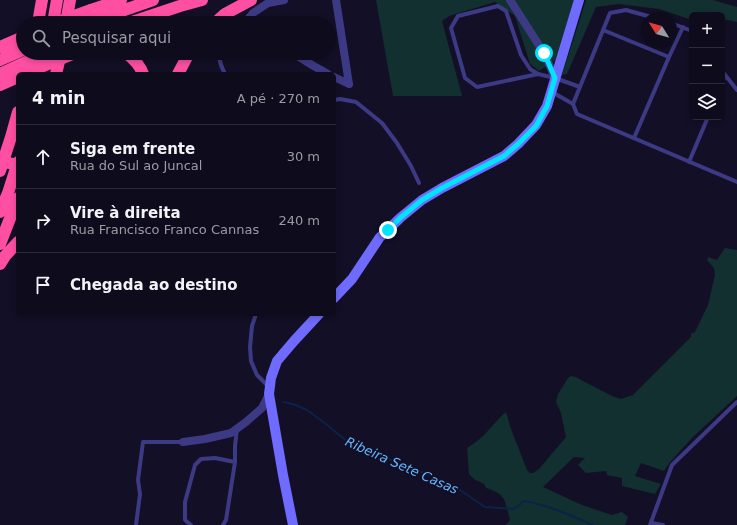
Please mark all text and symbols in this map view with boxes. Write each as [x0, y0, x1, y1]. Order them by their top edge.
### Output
north arrow [641, 12, 677, 48]
map controls [689, 12, 725, 120]
button: + [689, 12, 725, 48]
search box [16, 16, 336, 60]
icon: search [30, 27, 52, 49]
text: Pesquisar aqui [62, 29, 171, 47]
route start [535, 44, 553, 62]
button: − [689, 48, 725, 84]
button: layers [689, 84, 725, 120]
text: 4 min [32, 88, 85, 108]
text: A pé · 270 m [237, 91, 320, 106]
text: Siga em frente [70, 140, 195, 158]
icon: ahead [32, 146, 54, 168]
text: 30 m [287, 149, 320, 164]
text: Rua do Sul ao Juncal [70, 158, 202, 173]
text: Vire à direita [70, 204, 181, 222]
icon: right [32, 210, 54, 232]
text: 240 m [278, 213, 320, 228]
route end [379, 221, 397, 239]
text: Rua Francisco Franco Cannas [70, 222, 259, 237]
icon: arrive [32, 274, 54, 296]
text: Chegada ao destino [70, 276, 238, 294]
water label: Ribeira Sete Casas [343, 434, 461, 497]

